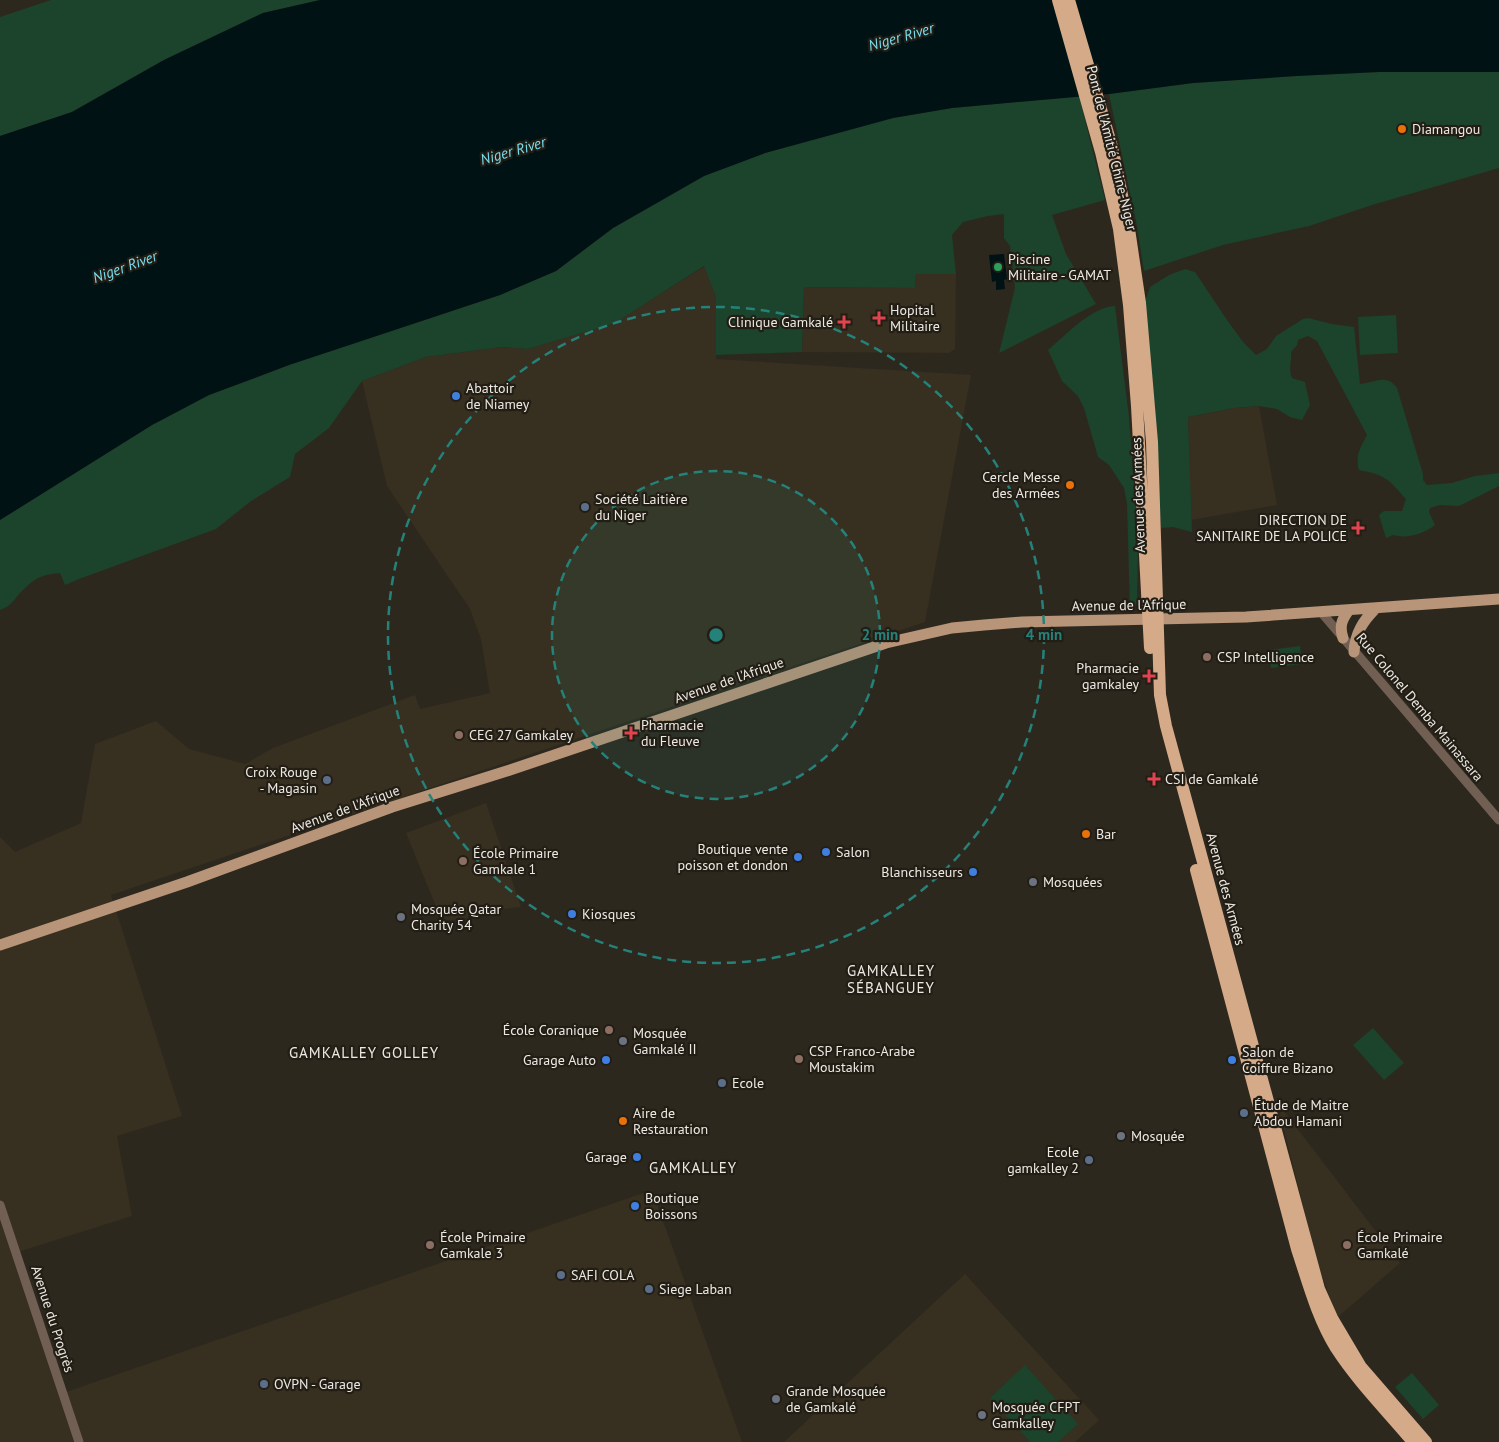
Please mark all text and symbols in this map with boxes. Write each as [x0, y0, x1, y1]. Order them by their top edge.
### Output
water label: Niger River [866, 18, 937, 55]
street label: Pont de l'Amitié Chine-Niger [1083, 64, 1141, 233]
place label: Diamangou [1412, 120, 1480, 138]
marker: Diamangou [1396, 123, 1408, 135]
water label: Niger River [478, 132, 549, 169]
water label: Niger River [90, 246, 161, 287]
place label: Piscine Militaire - GAMAT [1008, 250, 1111, 284]
marker: Piscine Militaire - GAMAT [992, 261, 1004, 273]
place label: Hopital Militaire [890, 301, 940, 335]
marker: Hopital Militaire [872, 311, 886, 325]
place label: Clinique Gamkalé [728, 313, 833, 331]
marker: Clinique Gamkalé [837, 315, 851, 329]
place label: Abattoir de Niamey [466, 379, 530, 413]
marker: Abattoir de Niamey [450, 390, 462, 402]
street label: Avenue des Armées [1127, 437, 1149, 553]
place label: Cercle Messe des Armées [982, 468, 1060, 502]
marker: Cercle Messe des Armées [1064, 479, 1076, 491]
place label: Société Laitière du Niger [595, 490, 688, 524]
marker: Société Laitière du Niger [579, 501, 591, 513]
place label: DIRECTION DE SANITAIRE DE LA POLICE [1196, 511, 1347, 545]
marker: DIRECTION DE SANITAIRE DE LA POLICE [1351, 521, 1365, 535]
street label: Avenue de l'Afrique [1072, 595, 1186, 615]
text: 2 min [862, 625, 898, 644]
text: 4 min [1026, 625, 1062, 644]
centre of rings [707, 626, 725, 644]
street label: Rue Colonel Demba Mainassara [1353, 629, 1488, 785]
place label: CSP Intelligence [1217, 648, 1314, 666]
marker: CSP Intelligence [1201, 651, 1213, 663]
street label: Avenue de l'Afrique [672, 653, 786, 707]
place label: Pharmacie gamkaley [1076, 659, 1139, 693]
marker: Pharmacie gamkaley [1143, 670, 1155, 682]
place label: Pharmacie du Fleuve [641, 716, 704, 750]
place label: CEG 27 Gamkaley [469, 726, 573, 744]
marker: Pharmacie du Fleuve [625, 727, 637, 739]
marker: CEG 27 Gamkaley [453, 729, 465, 741]
place label: Croix Rouge - Magasin [245, 763, 317, 797]
place label: CSI de Gamkalé [1165, 770, 1258, 788]
marker: CSI de Gamkalé [1147, 772, 1161, 786]
marker: Croix Rouge - Magasin [321, 774, 333, 786]
street label: Avenue de l'Afrique [288, 781, 402, 837]
place label: Bar [1096, 825, 1116, 843]
marker: Bar [1080, 828, 1092, 840]
street label: Avenue des Armées [1202, 831, 1250, 947]
place label: Boutique vente poisson et dondon [677, 840, 788, 874]
place label: Salon [836, 843, 870, 861]
place label: École Primaire Gamkale 1 [473, 844, 559, 878]
marker: Salon [820, 846, 832, 858]
marker: Boutique vente poisson et dondon [792, 851, 804, 863]
marker: École Primaire Gamkale 1 [457, 855, 469, 867]
place label: Blanchisseurs [881, 863, 963, 881]
marker: Blanchisseurs [967, 866, 979, 878]
place label: Mosquées [1043, 873, 1103, 891]
marker: Mosquées [1027, 876, 1039, 888]
place label: Mosquée Qatar Charity 54 [411, 900, 502, 934]
place label: Kiosques [582, 905, 636, 923]
marker: Kiosques [566, 908, 578, 920]
marker: Mosquée Qatar Charity 54 [395, 911, 407, 923]
district label: GAMKALLEY SÉBANGUEY [847, 961, 935, 997]
place label: École Coranique [503, 1021, 599, 1039]
marker: École Coranique [603, 1024, 615, 1036]
place label: Mosquée Gamkalé II [633, 1024, 697, 1058]
marker: Mosquée Gamkalé II [617, 1035, 629, 1047]
place label: CSP Franco-Arabe Moustakim [809, 1042, 915, 1076]
district label: GAMKALLEY GOLLEY [289, 1043, 439, 1062]
place label: Salon de Coiffure Bizano [1242, 1043, 1333, 1077]
place label: Garage Auto [523, 1051, 596, 1069]
marker: CSP Franco-Arabe Moustakim [793, 1053, 805, 1065]
marker: Garage Auto [600, 1054, 612, 1066]
marker: Salon de Coiffure Bizano [1226, 1054, 1238, 1066]
place label: Ecole [732, 1074, 764, 1092]
marker: Ecole [716, 1077, 728, 1089]
place label: Étude de Maitre Abdou Hamani [1254, 1096, 1349, 1130]
place label: Aire de Restauration [633, 1104, 708, 1138]
marker: Étude de Maitre Abdou Hamani [1238, 1107, 1250, 1119]
marker: Aire de Restauration [617, 1115, 629, 1127]
place label: Mosquée [1131, 1127, 1185, 1145]
marker: Mosquée [1115, 1130, 1127, 1142]
place label: Ecole gamkalley 2 [1007, 1143, 1079, 1177]
place label: Garage [585, 1148, 627, 1166]
marker: Garage [631, 1151, 643, 1163]
marker: Ecole gamkalley 2 [1083, 1154, 1095, 1166]
district label: GAMKALLEY [649, 1158, 737, 1177]
place label: Boutique Boissons [645, 1189, 699, 1223]
marker: Boutique Boissons [629, 1200, 641, 1212]
place label: École Primaire Gamkale 3 [440, 1228, 526, 1262]
place label: École Primaire Gamkalé [1357, 1228, 1443, 1262]
marker: École Primaire Gamkale 3 [424, 1239, 436, 1251]
marker: École Primaire Gamkalé [1341, 1239, 1353, 1251]
street label: Avenue du Progrès [27, 1263, 79, 1375]
place label: SAFI COLA [571, 1266, 635, 1284]
marker: SAFI COLA [555, 1269, 567, 1281]
place label: Siege Laban [659, 1280, 732, 1298]
marker: Siege Laban [643, 1283, 655, 1295]
place label: OVPN - Garage [274, 1375, 361, 1393]
marker: OVPN - Garage [258, 1378, 270, 1390]
place label: Grande Mosquée de Gamkalé [786, 1382, 886, 1416]
marker: Grande Mosquée de Gamkalé [770, 1393, 782, 1405]
place label: Mosquée CFPT Gamkalley [992, 1398, 1080, 1432]
marker: Mosquée CFPT Gamkalley [976, 1409, 988, 1421]

